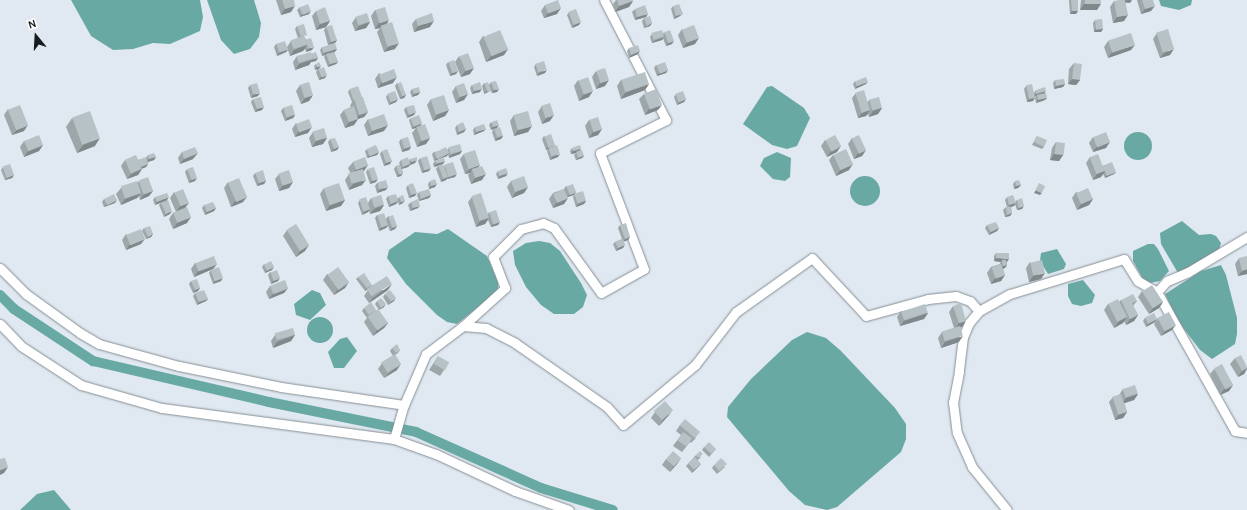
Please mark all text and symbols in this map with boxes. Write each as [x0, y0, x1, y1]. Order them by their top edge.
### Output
north arrow [16, 16, 56, 56]
text: N [26, 17, 38, 32]

